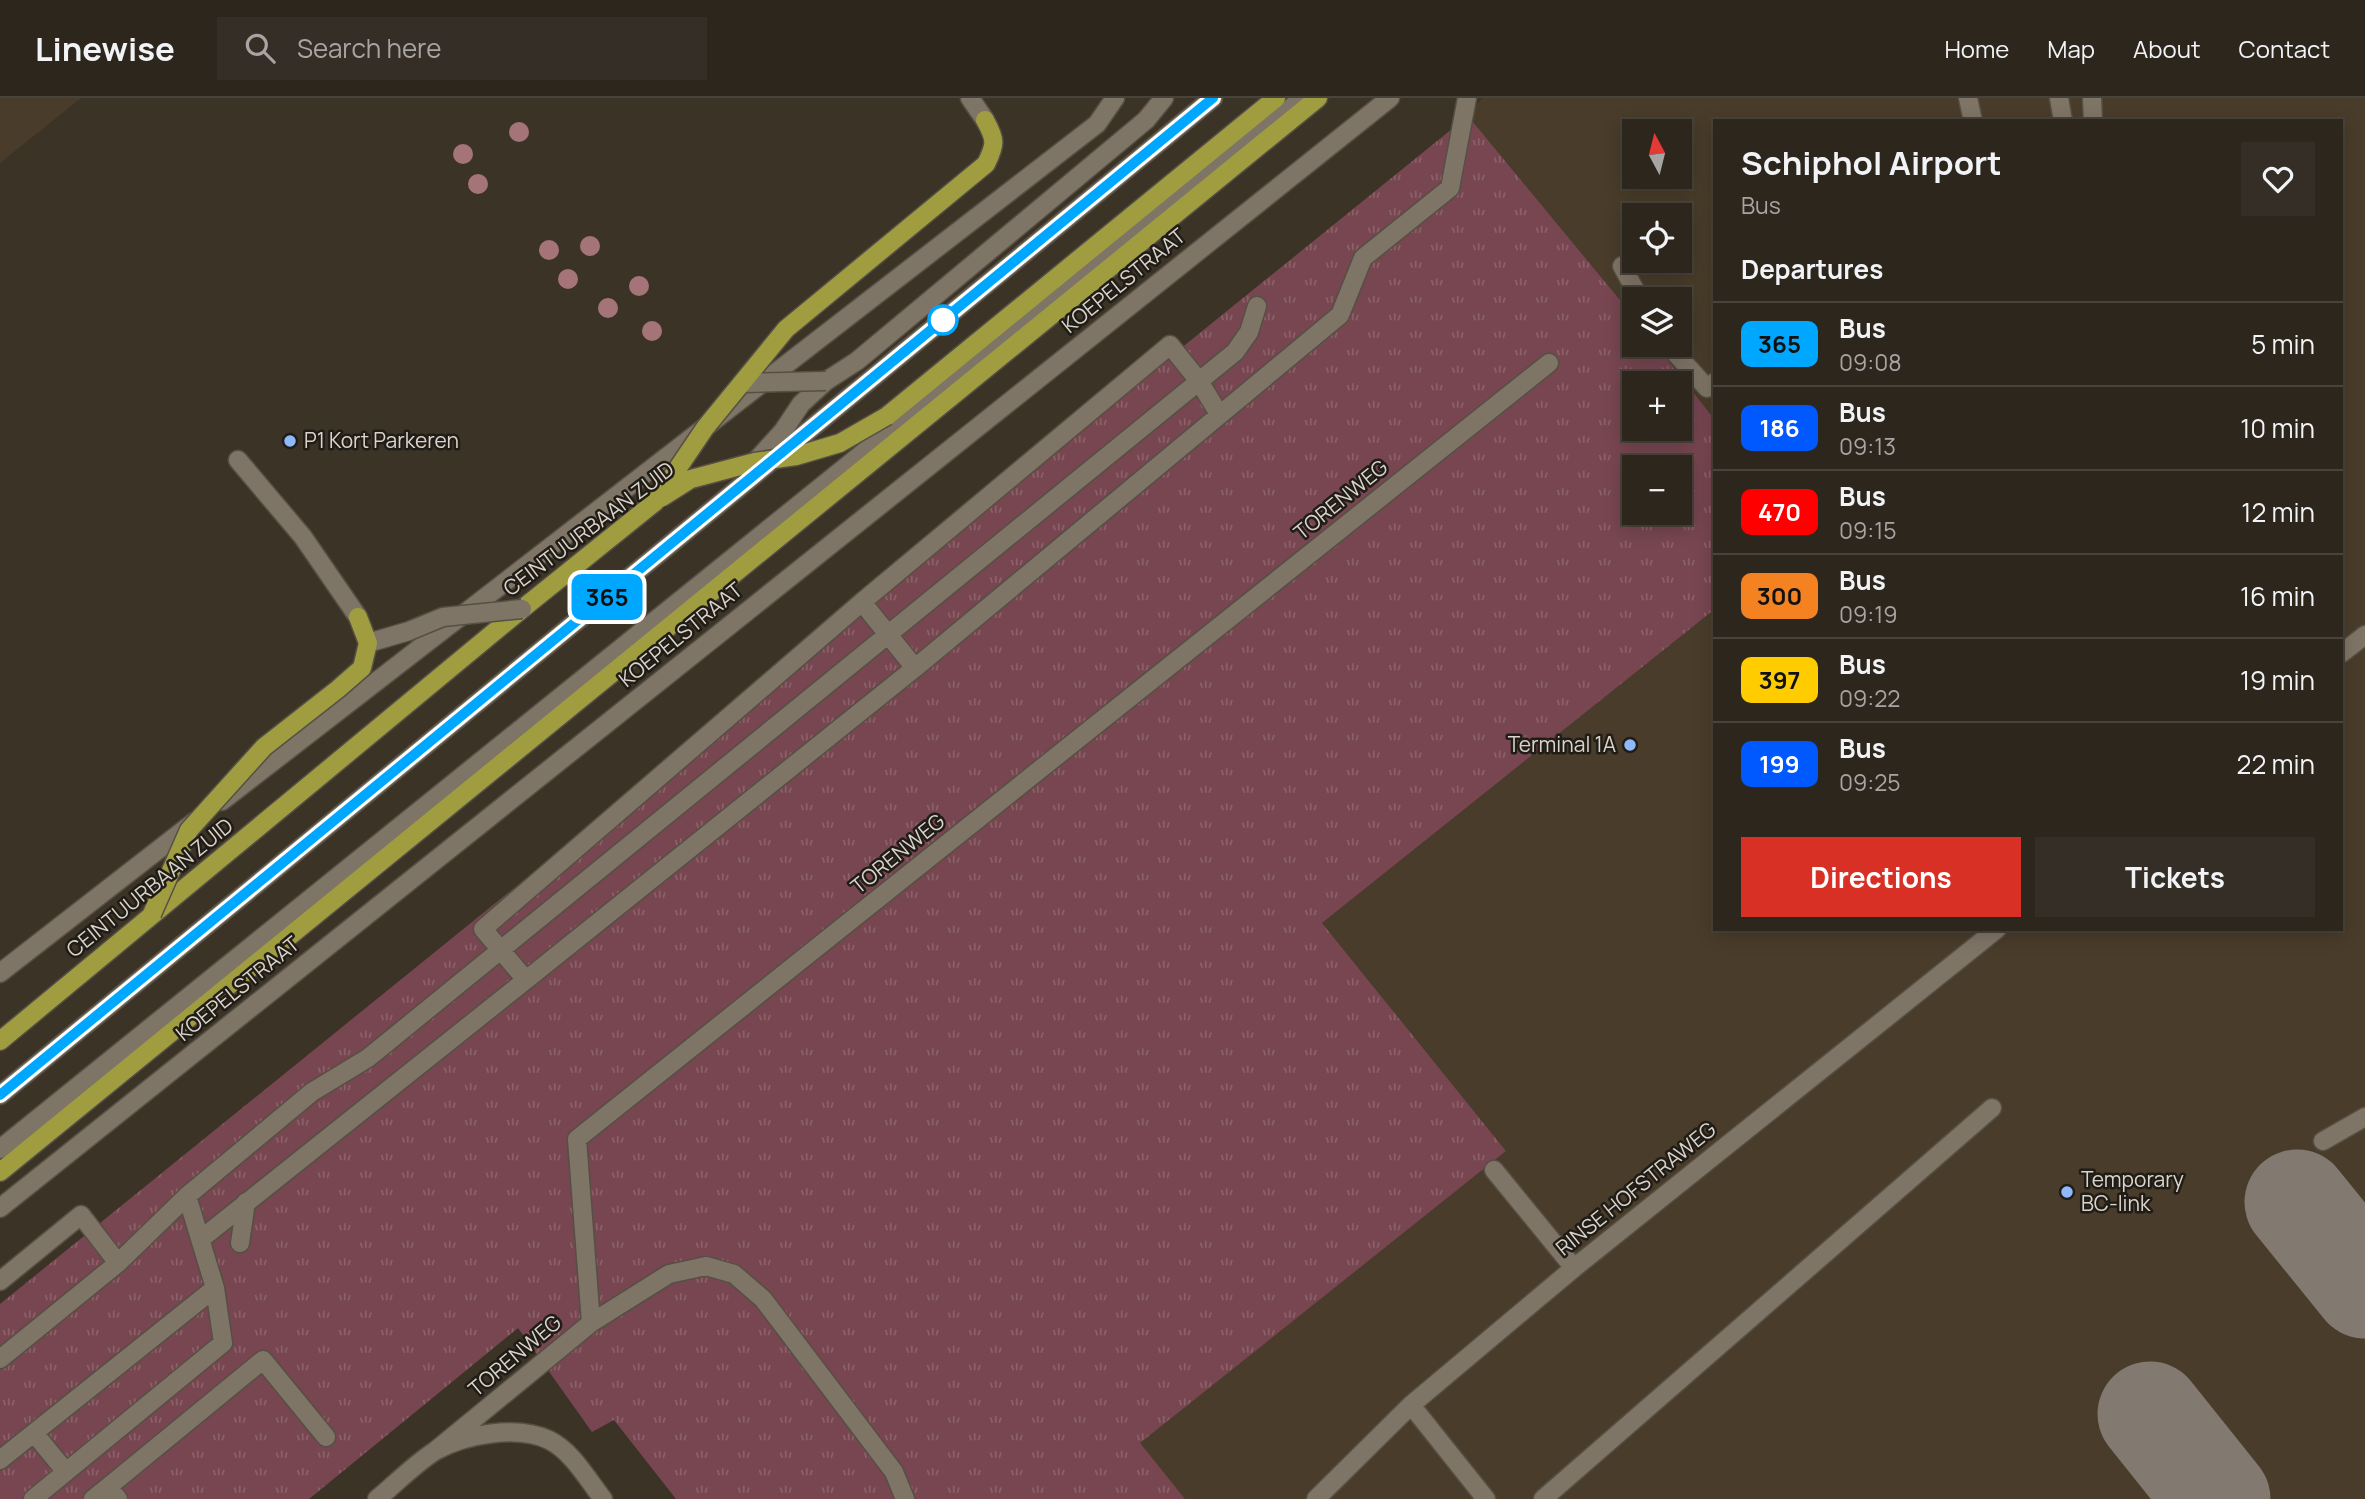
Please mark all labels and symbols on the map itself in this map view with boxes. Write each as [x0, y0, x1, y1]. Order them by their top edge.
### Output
north arrow [1622, 119, 1692, 189]
street label: KOEPELSTRAAT [1056, 221, 1191, 339]
unlabelled marker [928, 305, 958, 335]
place label: P1 Kort Parkeren [304, 426, 459, 454]
marker: P1 Kort Parkeren [282, 433, 298, 449]
street label: TORENWEG [1288, 453, 1393, 546]
street label: CEINTUURBAAN ZUID [497, 455, 679, 602]
line badge: 365 [567, 574, 647, 620]
street label: KOEPELSTRAAT [613, 575, 748, 693]
place label: Terminal 1A [1508, 730, 1616, 758]
marker: Terminal 1A [1622, 737, 1638, 753]
street label: TORENWEG [845, 807, 950, 900]
street label: CEINTUURBAAN ZUID [60, 811, 239, 963]
street label: KOEPELSTRAAT [170, 929, 305, 1047]
street label: RINSE HOFSTRAWEG [1550, 1115, 1721, 1261]
place label: Temporary BC-link [2081, 1165, 2184, 1217]
marker: Temporary BC-link [2059, 1184, 2075, 1200]
street label: TORENWEG [462, 1308, 567, 1402]

